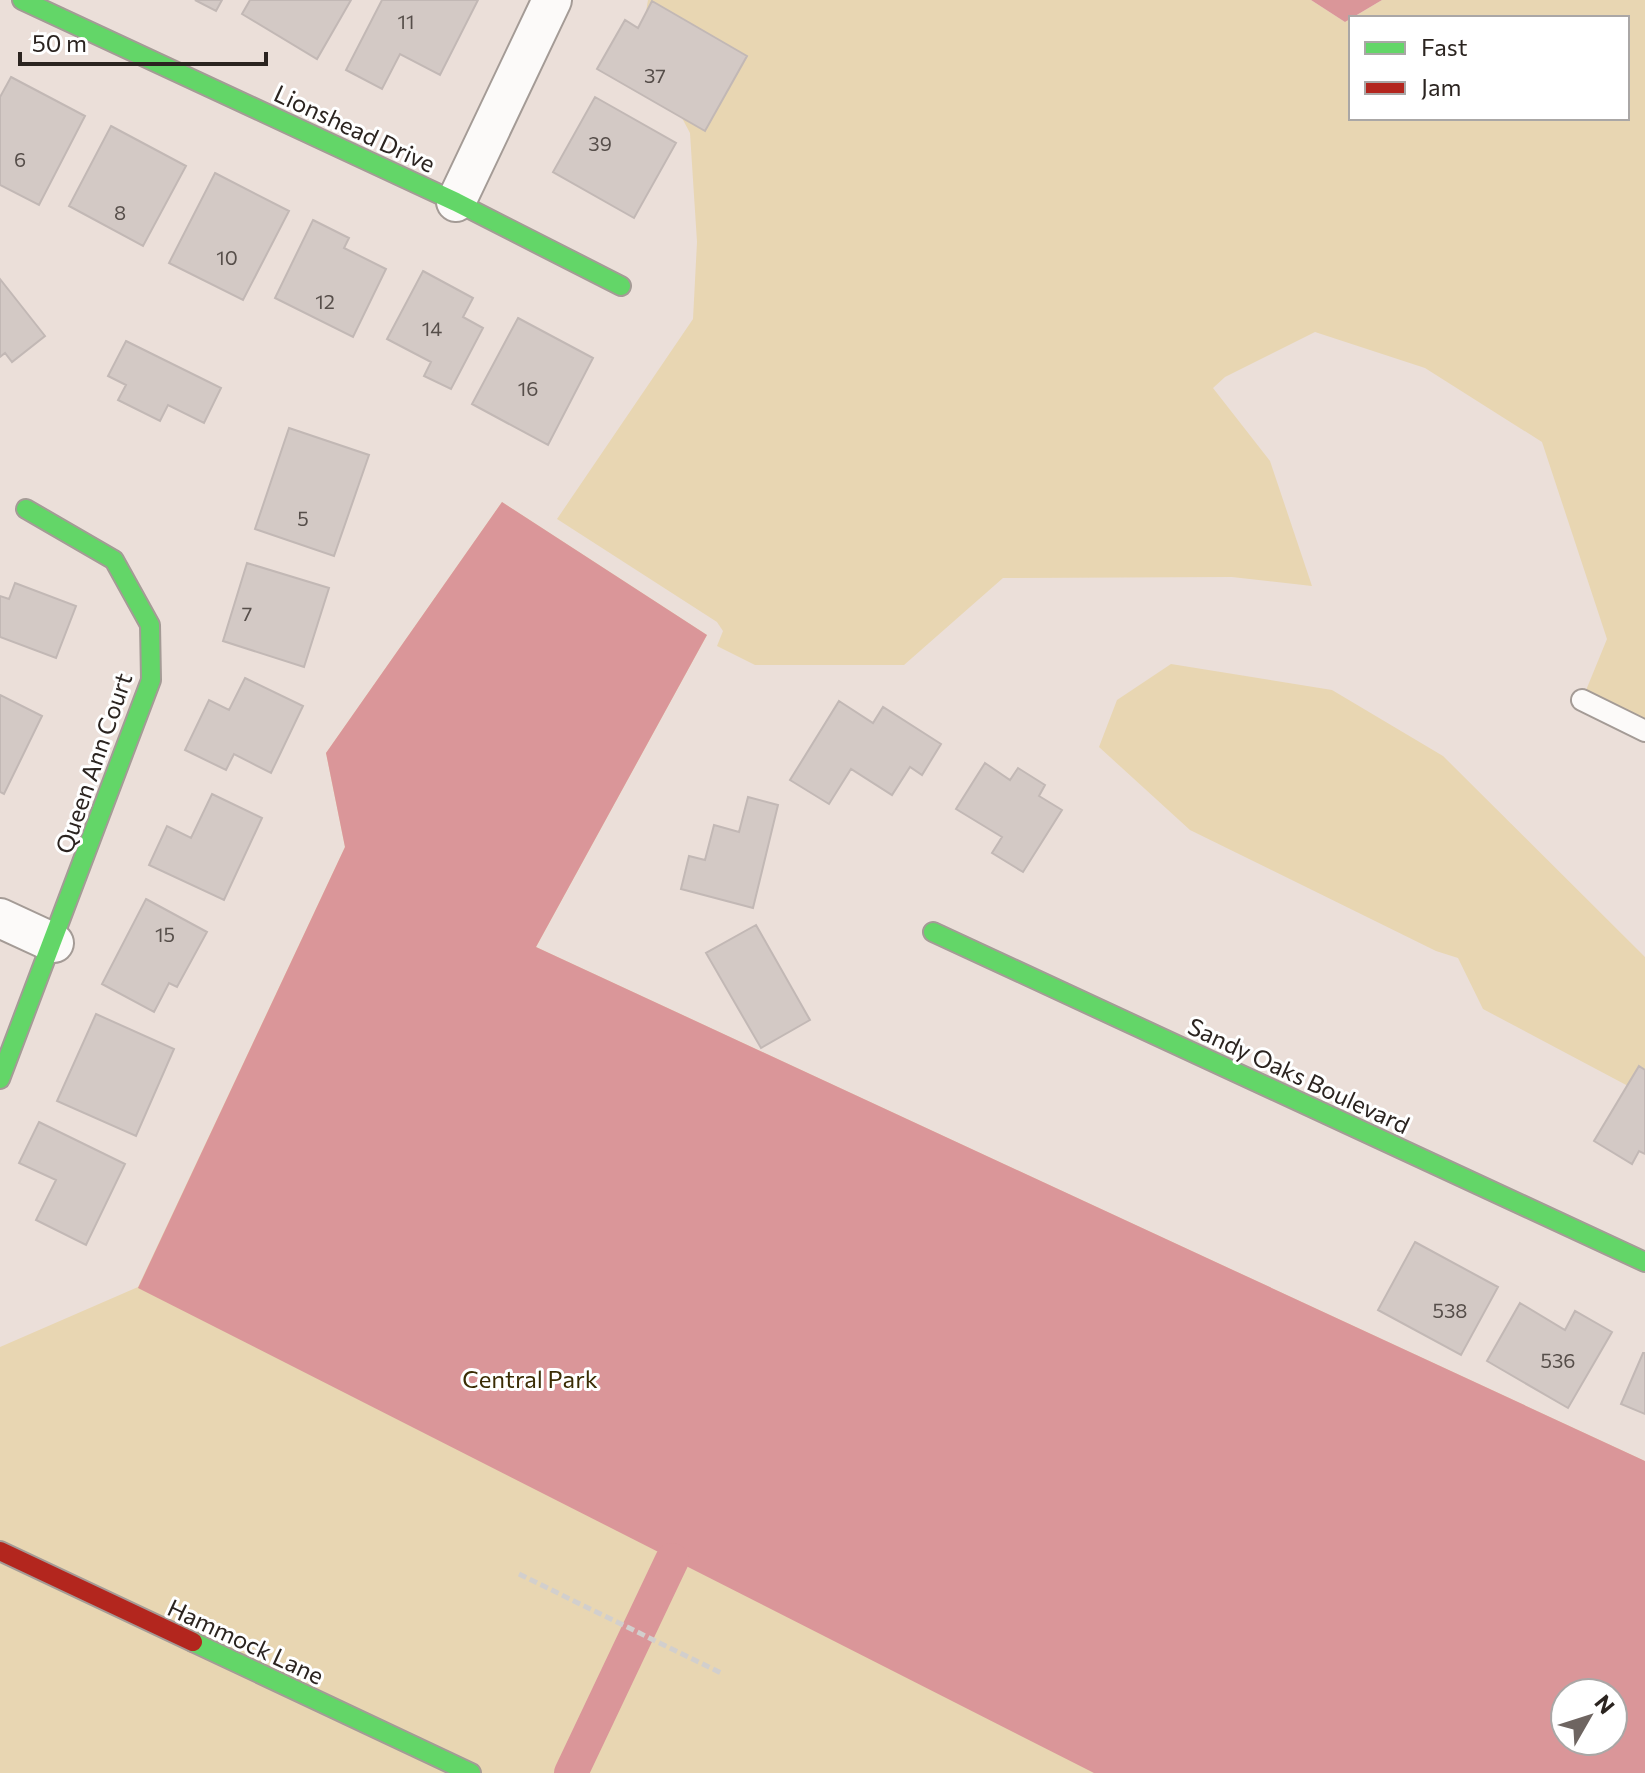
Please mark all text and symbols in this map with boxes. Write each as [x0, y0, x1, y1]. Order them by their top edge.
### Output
house number: 11 [397, 9, 415, 33]
scale bar [20, 16, 266, 66]
legend [1349, 16, 1629, 120]
text: 50 m [32, 28, 87, 57]
text: Fast [1421, 32, 1468, 61]
house number: 37 [644, 63, 666, 87]
text: Jam [1421, 72, 1461, 101]
street label: Lionshead Drive [270, 78, 440, 178]
house number: 39 [588, 131, 612, 155]
house number: 6 [14, 147, 26, 171]
house number: 8 [114, 200, 126, 224]
house number: 10 [216, 245, 238, 269]
house number: 12 [315, 289, 335, 313]
house number: 14 [422, 316, 442, 340]
house number: 16 [518, 376, 538, 400]
house number: 5 [297, 506, 309, 530]
house number: 7 [242, 601, 252, 625]
street label: Queen Ann Court [49, 669, 138, 857]
house number: 15 [155, 922, 175, 946]
street label: Sandy Oaks Boulevard [1184, 1011, 1414, 1139]
house number: 538 [1432, 1298, 1468, 1322]
house number: 536 [1540, 1348, 1576, 1372]
park label: Central Park [462, 1364, 598, 1393]
street label: Hammock Lane [163, 1592, 329, 1690]
north arrow [1549, 1677, 1629, 1757]
text: N [1589, 1689, 1621, 1719]

